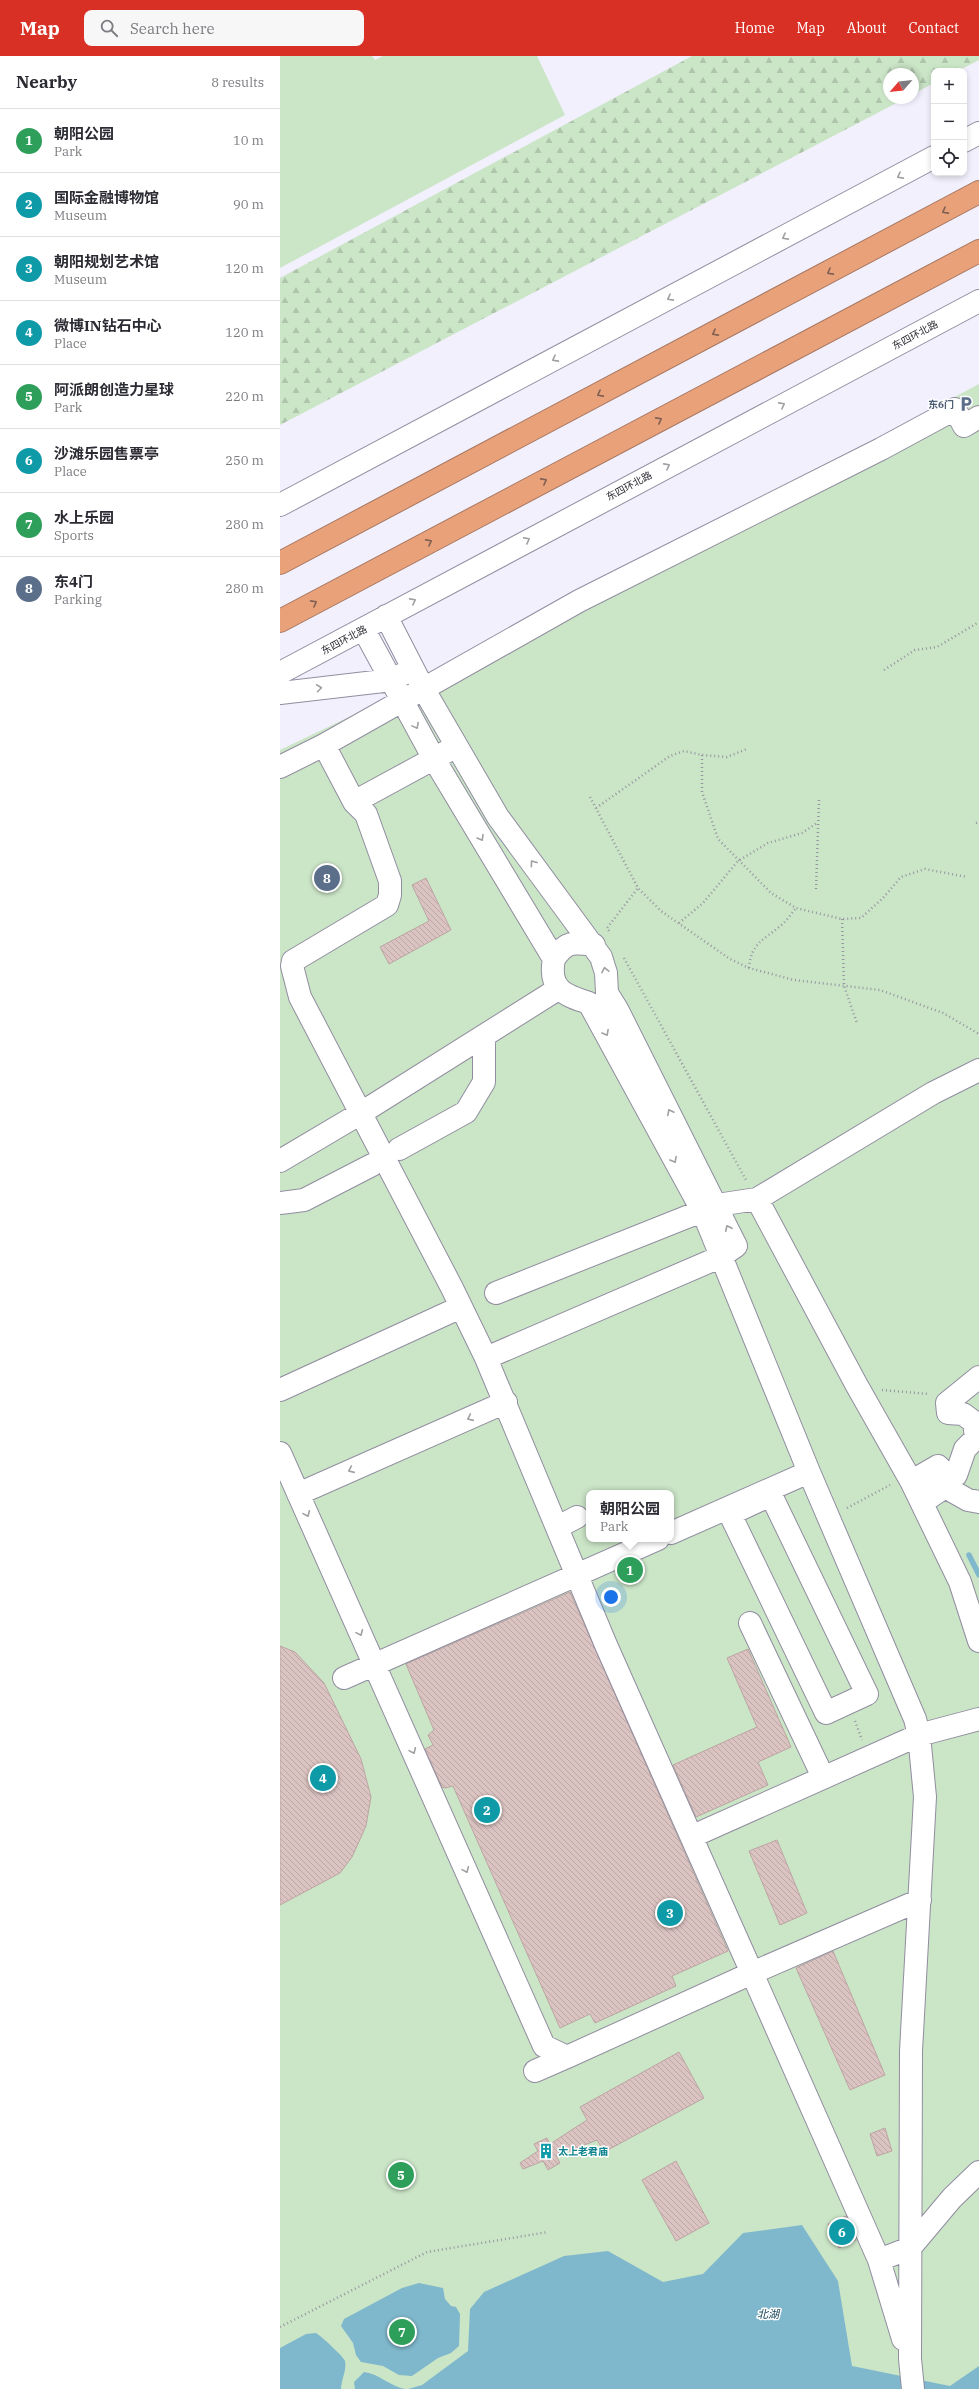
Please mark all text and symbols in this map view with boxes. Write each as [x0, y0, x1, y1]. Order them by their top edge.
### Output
search box [84, 10, 364, 46]
text: Map [20, 16, 60, 40]
icon: search [98, 17, 120, 39]
text: Search here [130, 19, 214, 38]
text: Home [735, 19, 774, 37]
text: Map [796, 19, 825, 37]
text: About [847, 19, 886, 37]
text: Contact [908, 19, 959, 37]
north arrow [883, 68, 919, 104]
map controls [931, 68, 967, 176]
button: + [931, 68, 967, 104]
text: Nearby [16, 71, 77, 93]
text: 8 results [211, 74, 264, 91]
button: − [931, 104, 967, 140]
text: 朝阳公园 [54, 124, 114, 143]
text: 1 [25, 132, 33, 149]
text: 10 m [233, 132, 264, 149]
button: locate [931, 140, 967, 176]
text: Park [54, 143, 82, 160]
one-way arrow [896, 171, 904, 178]
text: 国际金融博物馆 [54, 188, 159, 207]
text: 2 [25, 196, 33, 213]
text: 90 m [233, 196, 264, 213]
one-way arrow [941, 206, 949, 213]
text: Museum [54, 207, 107, 224]
one-way arrow [782, 232, 789, 239]
text: 朝阳规划艺术馆 [54, 252, 159, 271]
text: 3 [25, 260, 33, 277]
text: 120 m [225, 260, 264, 277]
one-way arrow [827, 267, 834, 274]
text: Museum [54, 271, 107, 288]
one-way arrow [667, 293, 674, 300]
text: 微博IN钻石中心 [54, 316, 162, 335]
street label: 东四环北路 [890, 318, 940, 352]
text: 4 [25, 324, 33, 341]
text: 120 m [225, 324, 264, 341]
one-way arrow [712, 328, 719, 335]
text: Place [54, 335, 87, 352]
one-way arrow [552, 354, 560, 362]
text: 阿派朗创造力星球 [54, 380, 174, 399]
text: 5 [25, 388, 33, 405]
text: 220 m [225, 388, 264, 405]
one-way arrow [597, 389, 604, 396]
parking icon: 东6门 [957, 395, 975, 413]
place label: 东6门 [928, 398, 954, 411]
text: Park [54, 399, 82, 416]
one-way arrow [778, 402, 785, 410]
one-way arrow [655, 418, 662, 425]
text: 沙滩乐园售票亭 [54, 444, 159, 463]
text: 6 [25, 452, 33, 469]
text: 250 m [225, 452, 264, 469]
text: Place [54, 463, 87, 480]
one-way arrow [663, 463, 670, 471]
street label: 东四环北路 [604, 469, 654, 503]
one-way arrow [540, 478, 548, 486]
text: 水上乐园 [54, 508, 114, 527]
text: 7 [25, 516, 33, 533]
text: 280 m [225, 516, 264, 533]
text: Sports [54, 527, 94, 544]
one-way arrow [523, 537, 531, 545]
one-way arrow [425, 539, 433, 547]
text: 东4门 [54, 572, 93, 591]
text: 8 [25, 580, 33, 597]
text: 280 m [225, 580, 264, 597]
text: Parking [54, 591, 102, 608]
one-way arrow [409, 599, 416, 606]
one-way arrow [310, 600, 318, 607]
street label: 东四环北路 [319, 623, 369, 657]
one-way arrow [316, 684, 322, 693]
one-way arrow [411, 721, 419, 729]
one-way arrow [477, 834, 484, 841]
one-way arrow [530, 860, 538, 867]
pin: 8 [314, 863, 340, 893]
one-way arrow [601, 967, 609, 973]
one-way arrow [601, 1029, 608, 1036]
one-way arrow [667, 1109, 675, 1116]
one-way arrow [670, 1156, 677, 1163]
one-way arrow [725, 1225, 733, 1233]
one-way arrow [467, 1413, 474, 1421]
one-way arrow [348, 1465, 355, 1473]
popup [586, 1490, 674, 1542]
text: 朝阳公园 [600, 1499, 660, 1518]
one-way arrow [303, 1510, 311, 1517]
text: Park [600, 1518, 628, 1535]
pin: 1 [617, 1555, 643, 1585]
your location [601, 1587, 621, 1607]
one-way arrow [356, 1629, 364, 1636]
one-way arrow [409, 1748, 417, 1755]
pin: 4 [310, 1763, 336, 1793]
pin: 2 [474, 1795, 500, 1825]
one-way arrow [461, 1866, 469, 1874]
pin: 3 [657, 1898, 683, 1928]
building icon: 太上老君庙 [537, 2142, 555, 2160]
place label: 太上老君庙 [558, 2145, 608, 2158]
pin: 5 [388, 2160, 414, 2190]
pin: 6 [829, 2217, 855, 2247]
water label: 北湖 [757, 2307, 781, 2321]
pin: 7 [389, 2317, 415, 2347]

